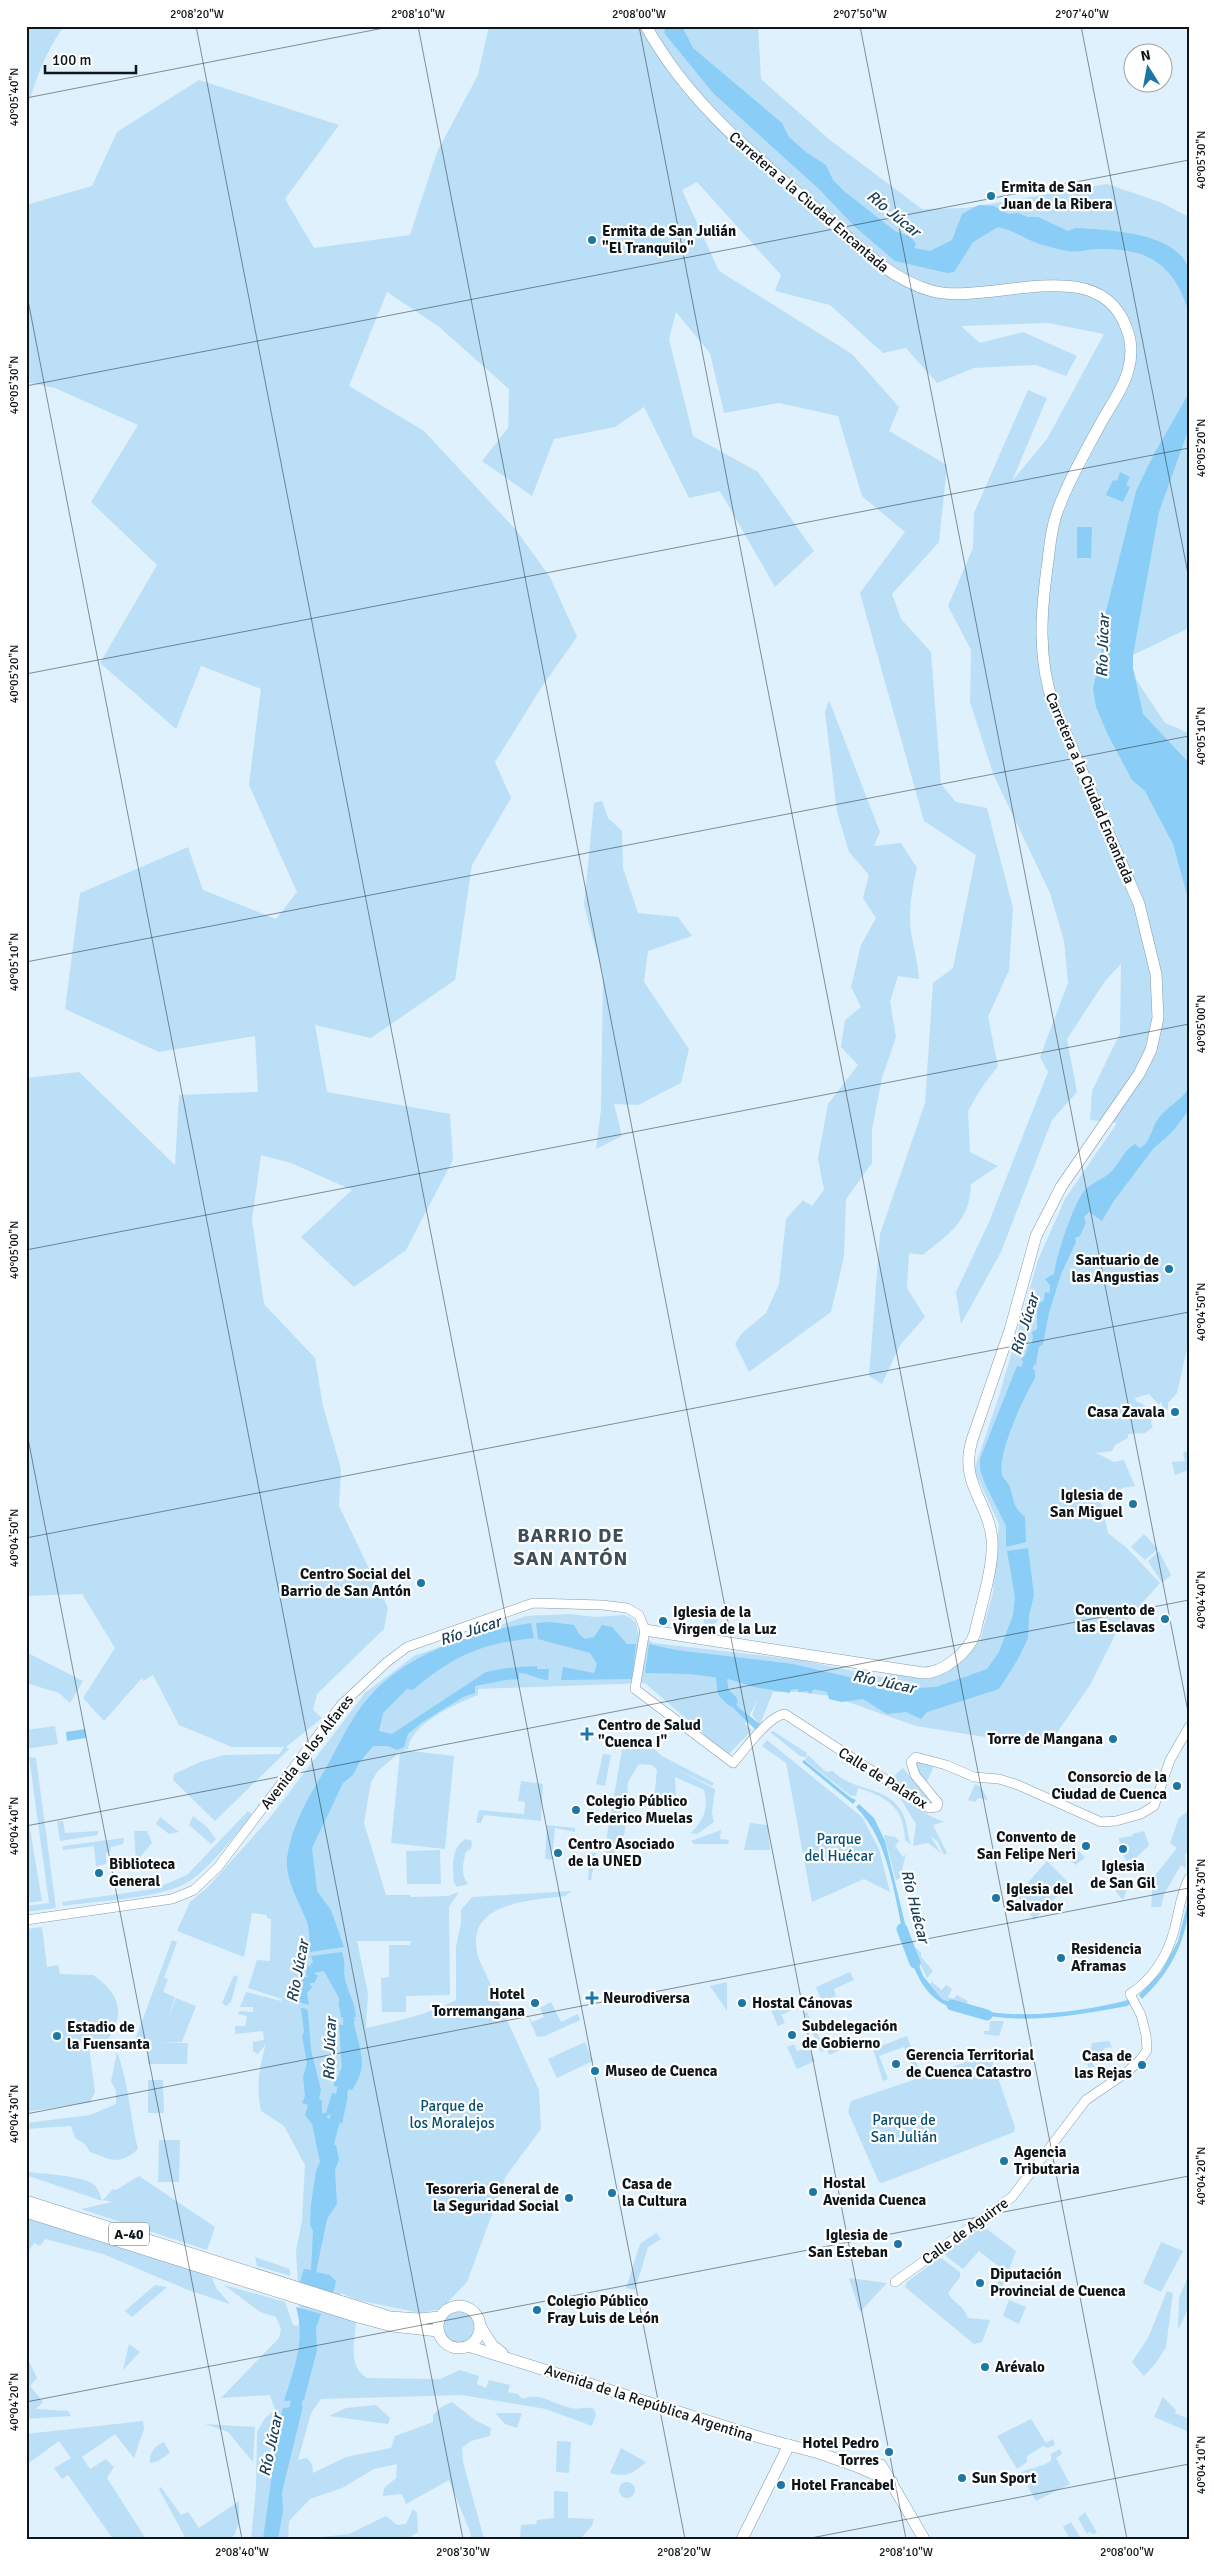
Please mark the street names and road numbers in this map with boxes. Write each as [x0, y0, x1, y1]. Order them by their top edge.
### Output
street label: Carretera a la Ciudad Encantada [725, 128, 893, 276]
street label: Carretera a la Ciudad Encantada [1041, 690, 1139, 886]
street label: Avenida de los Alfares [257, 1691, 357, 1813]
street label: Calle de Palafox [835, 1743, 931, 1813]
street label: Calle de Aguirre [918, 2194, 1012, 2268]
road number: A-40 [109, 2222, 149, 2246]
street label: Avenida de la República Argentina [542, 2361, 756, 2445]

